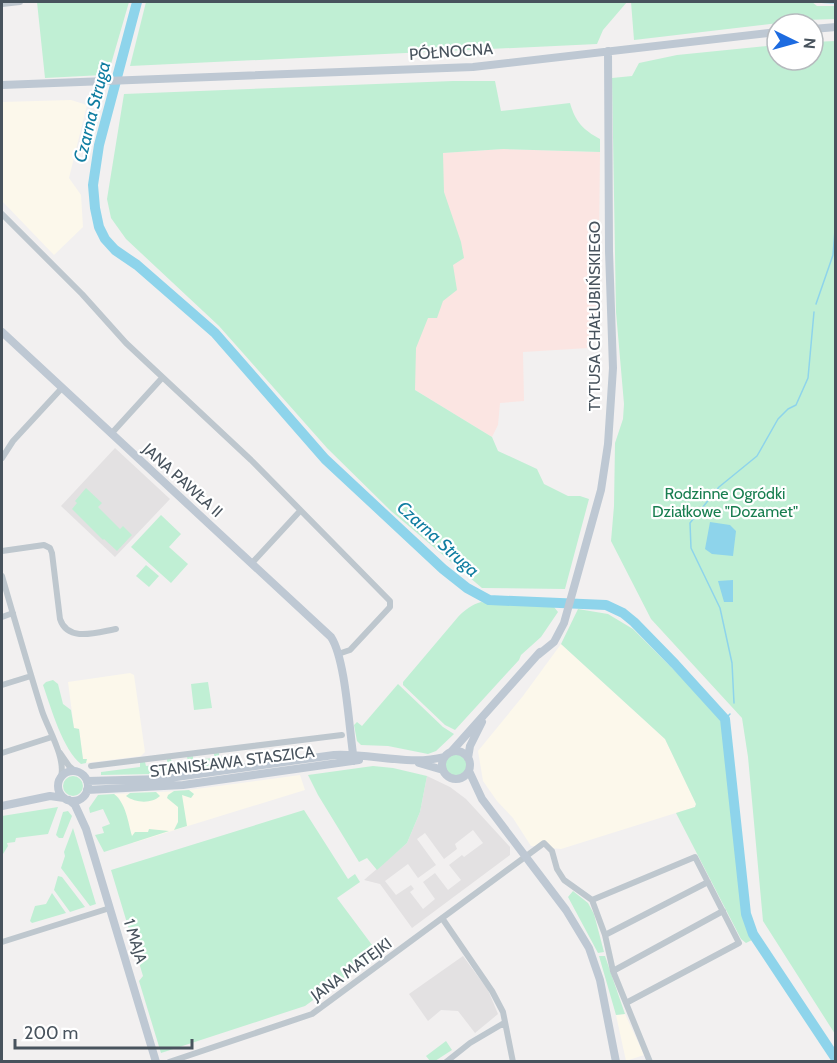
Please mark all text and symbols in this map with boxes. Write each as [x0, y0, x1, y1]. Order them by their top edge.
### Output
north arrow [765, 12, 825, 72]
text: N [799, 37, 819, 50]
street label: PÓŁNOCNA [408, 39, 494, 64]
water label: Czarna Struga [69, 59, 115, 165]
street label: TYTUSA CHAŁUBIŃSKIEGO [585, 221, 604, 411]
street label: JANA PAWŁA II [138, 439, 227, 521]
park label: Rodzinne Ogródki Działkowe "Dozamet" [652, 484, 798, 521]
water label: Czarna Struga [392, 496, 484, 582]
street label: STANISŁAWA STASZICA [149, 742, 316, 781]
street label: 1 MAJA [120, 917, 151, 966]
street label: JANA MATEJKI [306, 934, 395, 1006]
scale bar [15, 1012, 192, 1050]
text: 200 m [24, 1022, 78, 1044]

